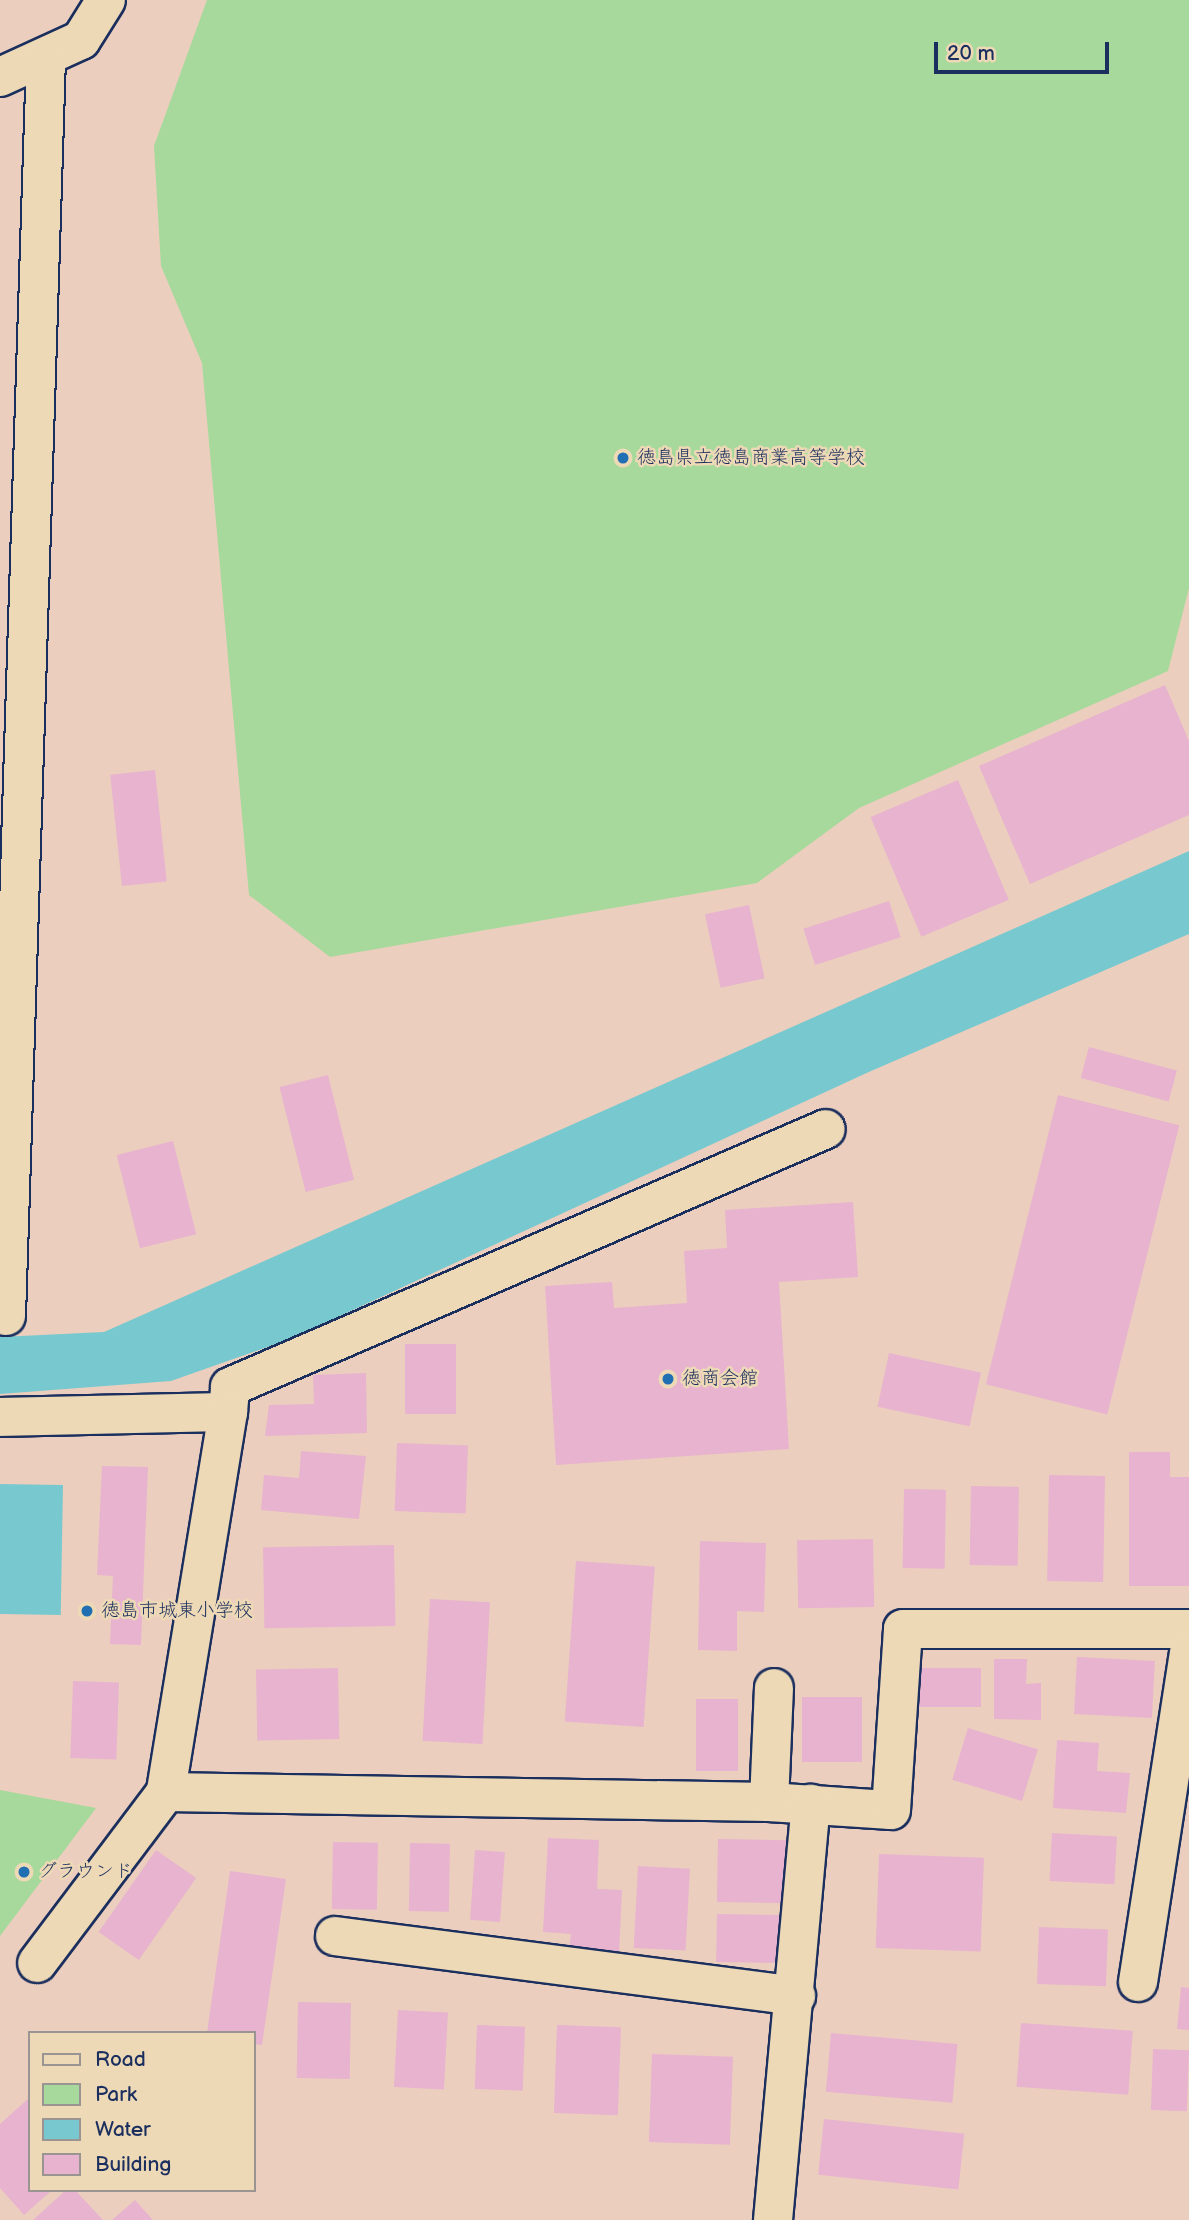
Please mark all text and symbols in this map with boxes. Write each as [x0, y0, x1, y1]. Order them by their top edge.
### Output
scale bar [937, 28, 1112, 72]
text: 20 m [947, 41, 995, 66]
place label: 徳島県立徳島商業高等学校 [637, 447, 865, 469]
marker: 徳島県立徳島商業高等学校 [615, 450, 631, 466]
place label: 徳商会館 [682, 1368, 758, 1390]
marker: 徳商会館 [660, 1371, 676, 1387]
place label: 徳島市城東小学校 [101, 1600, 253, 1622]
marker: 徳島市城東小学校 [79, 1603, 95, 1619]
place label: グラウンド [38, 1861, 133, 1883]
marker: グラウンド [16, 1864, 32, 1880]
legend [28, 2031, 256, 2192]
text: Road [95, 2047, 146, 2072]
text: Park [95, 2082, 137, 2107]
text: Water [95, 2117, 151, 2142]
text: Building [95, 2152, 171, 2177]

